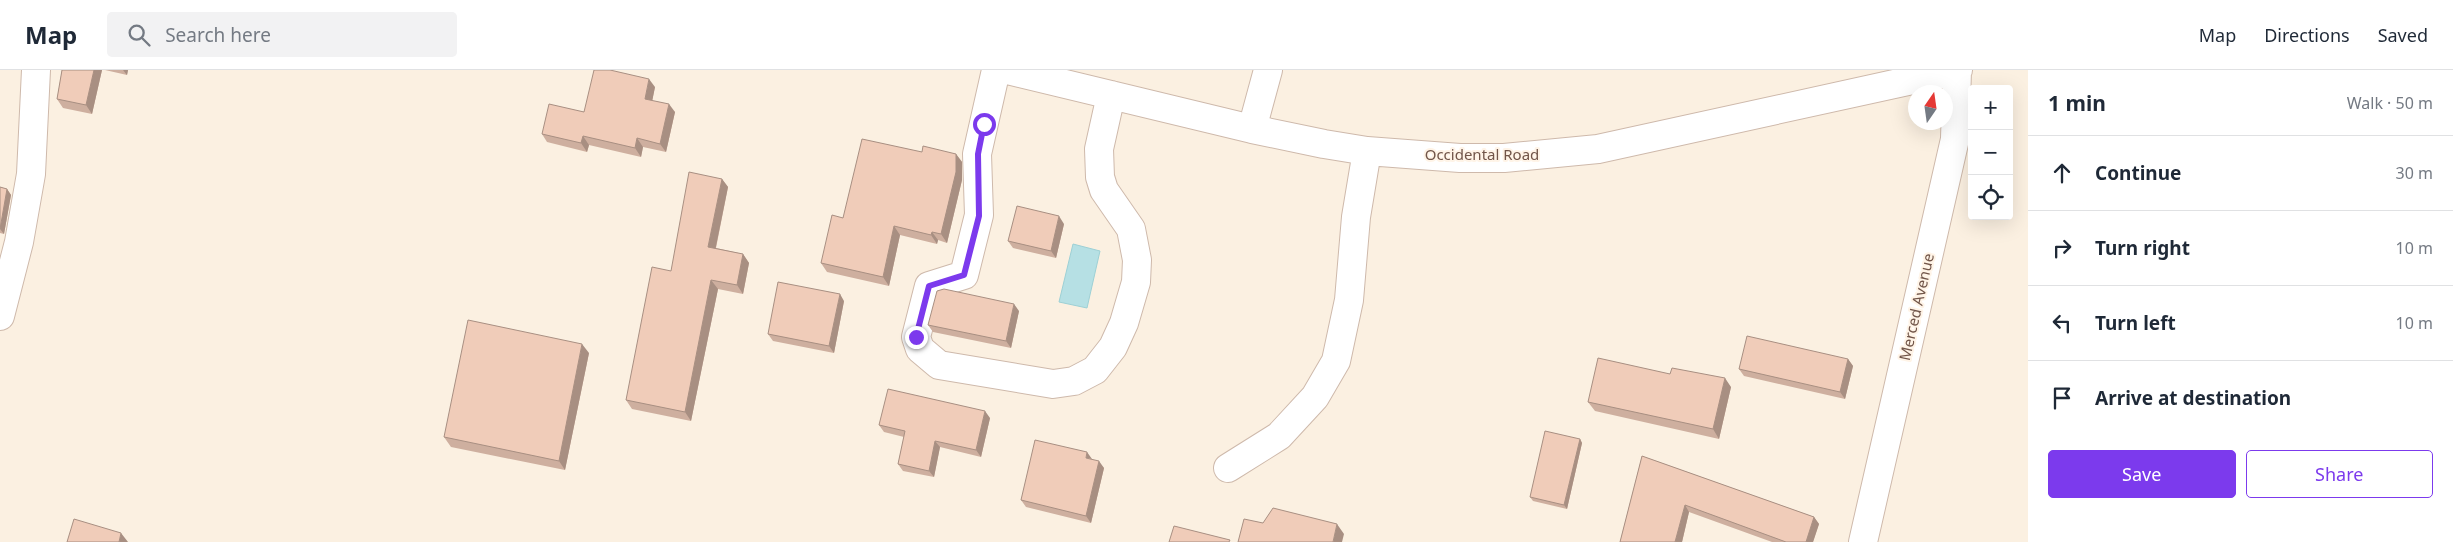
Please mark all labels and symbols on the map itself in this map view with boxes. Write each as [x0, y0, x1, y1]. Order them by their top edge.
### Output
north arrow [1908, 85, 1953, 130]
route start [973, 113, 996, 136]
street label: Occidental Road [1425, 144, 1539, 164]
street label: Merced Avenue [1894, 251, 1938, 362]
route end [905, 326, 928, 349]

